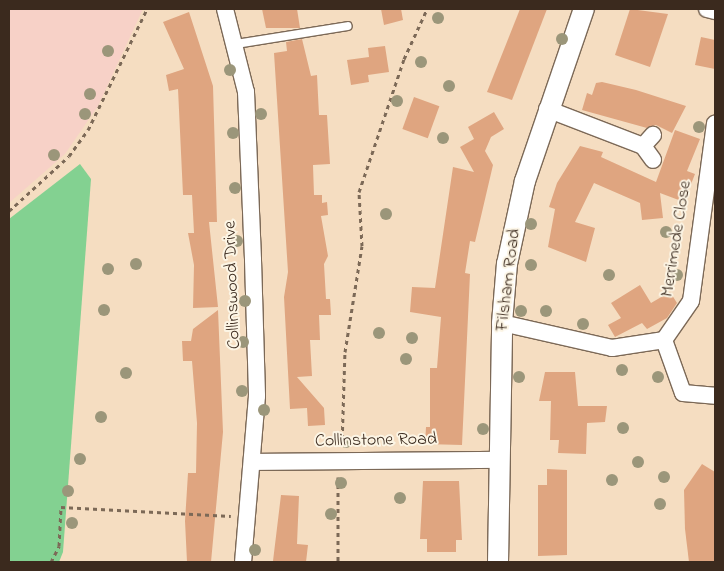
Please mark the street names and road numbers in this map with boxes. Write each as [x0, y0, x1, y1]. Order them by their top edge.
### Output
street label: Merrimede Close [657, 179, 697, 299]
street label: Collinswood Drive [220, 220, 246, 350]
street label: Filsham Road [492, 228, 526, 332]
street label: Collinstone Road [315, 429, 437, 453]

